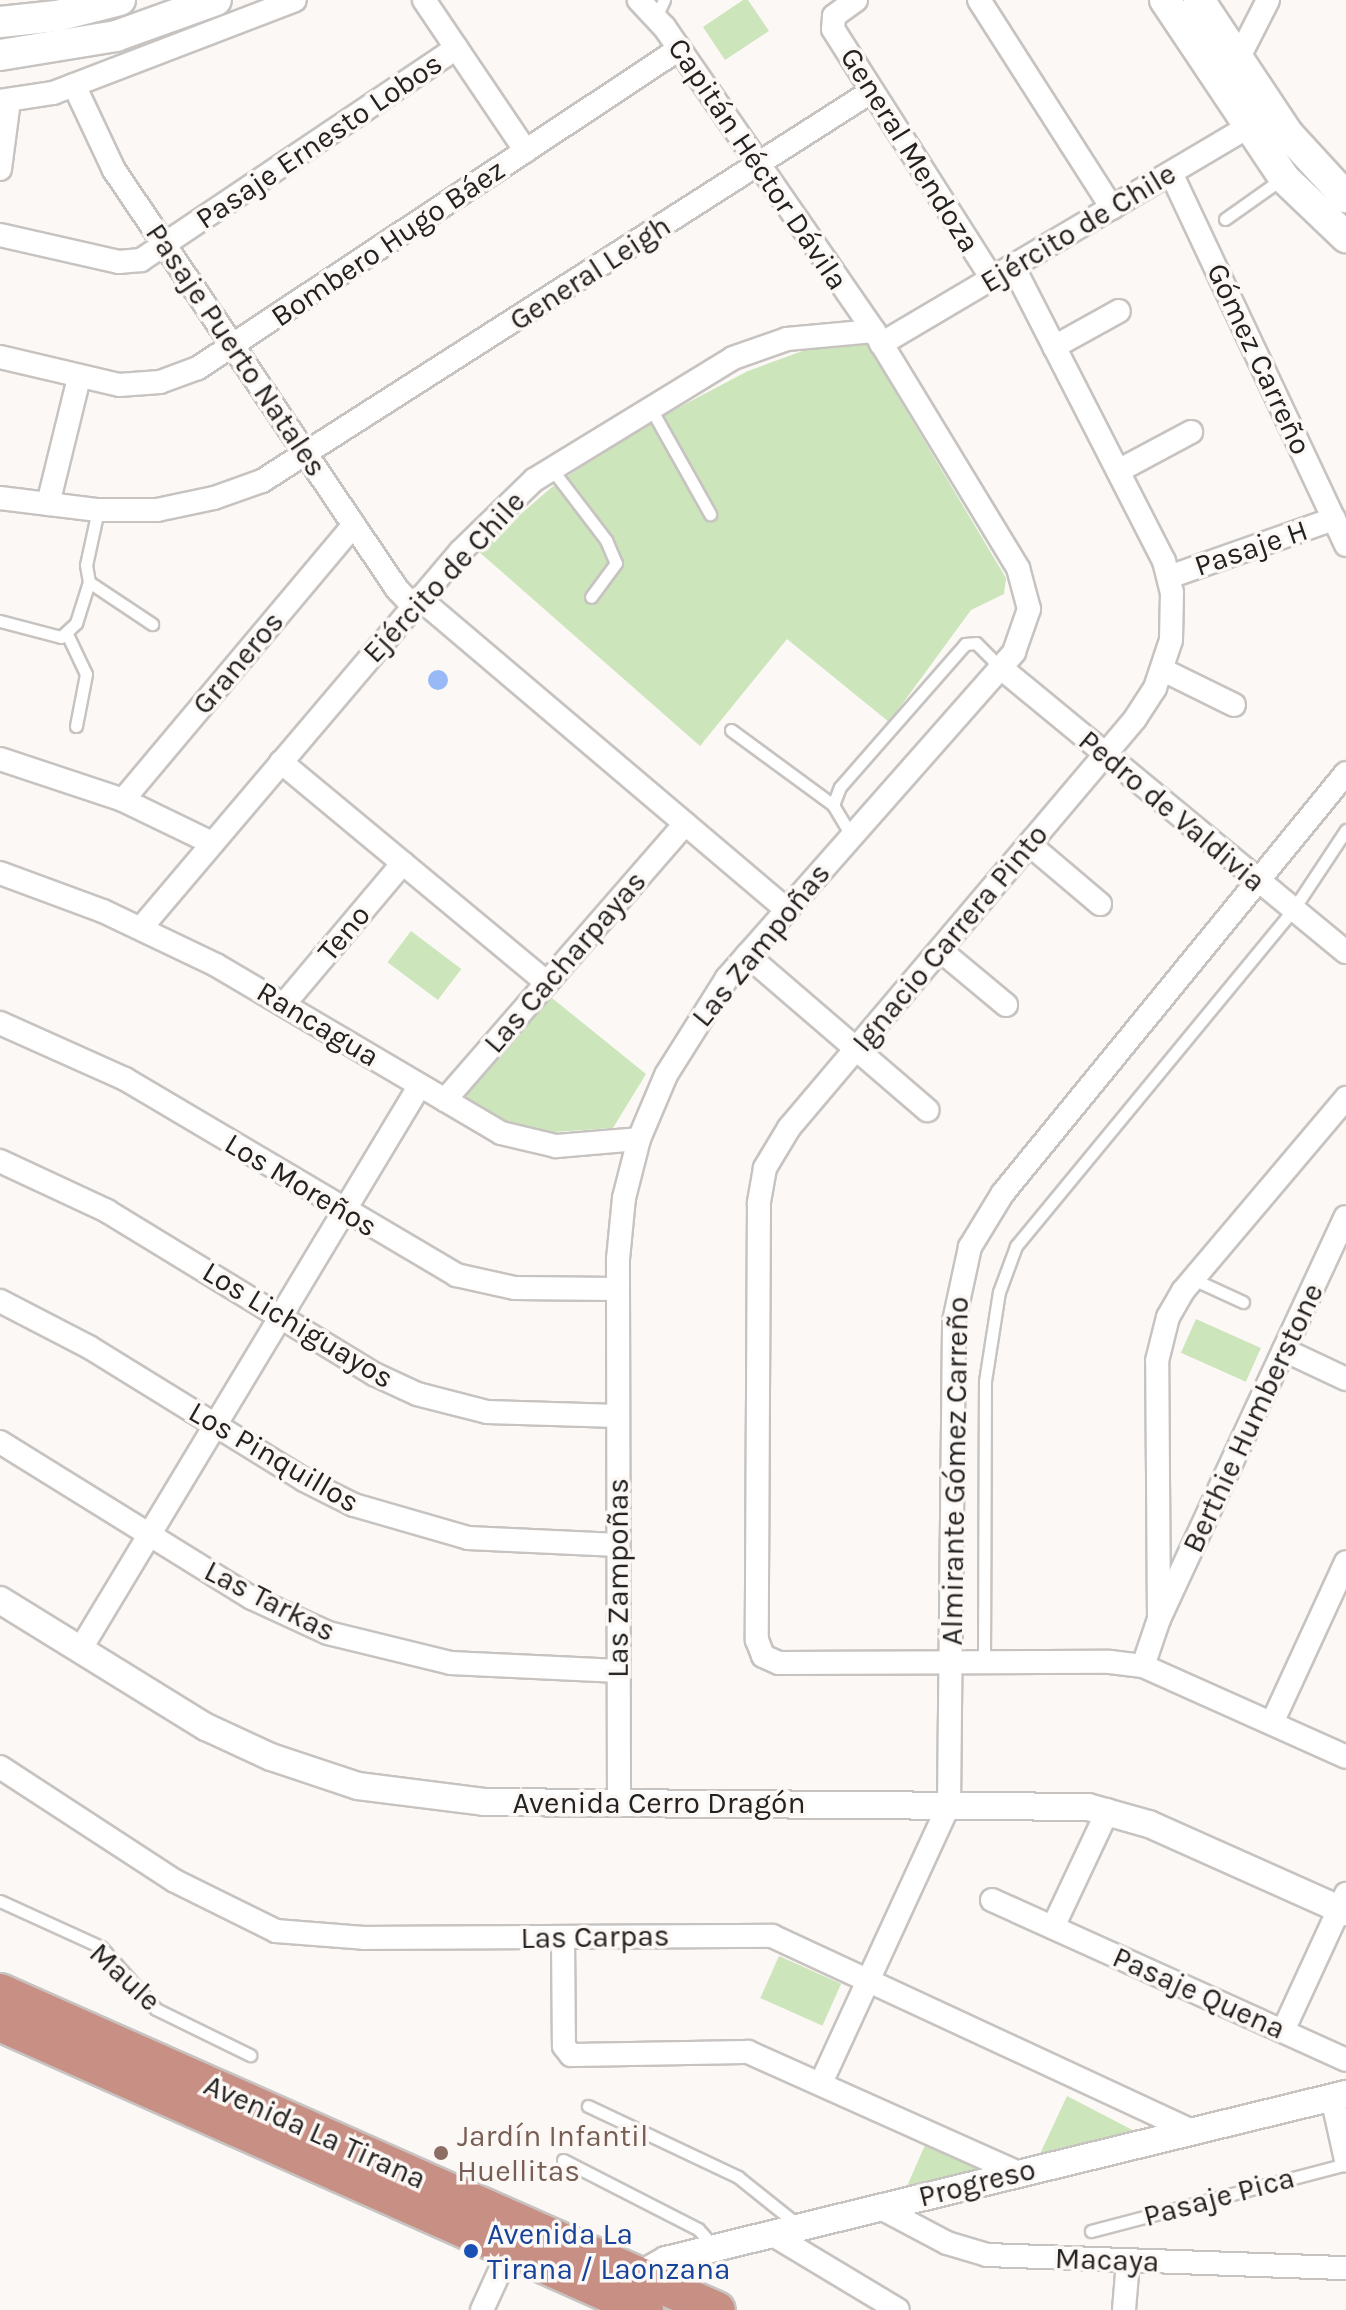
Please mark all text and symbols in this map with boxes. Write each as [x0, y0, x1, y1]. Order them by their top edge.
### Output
street label: Capitán Héctor Dávila [660, 31, 856, 297]
street label: General Mendoza [832, 41, 988, 259]
street label: Pasaje Ernesto Lobos [189, 45, 449, 237]
street label: Bombero Hugo Báez [264, 151, 512, 335]
street label: Ejército de Chile [974, 156, 1182, 300]
street label: General Leigh [503, 208, 677, 338]
street label: Pasaje Puerto Natales [138, 217, 334, 483]
street label: Gómez Carreño [1199, 258, 1319, 460]
street label: Ejército de Chile [355, 484, 533, 670]
street label: Pasaje H [1190, 512, 1312, 584]
street label: Graneros [185, 604, 291, 722]
street label: Pedro de Valdivia [1071, 722, 1273, 900]
street label: Ignacio Carrera Pinto [844, 817, 1056, 1059]
street label: Las Zampoñas [684, 856, 838, 1034]
street label: Las Cacharpayas [476, 864, 654, 1060]
street label: Teno [310, 897, 378, 969]
street label: Rancagua [250, 973, 386, 1075]
street label: Los Moreños [218, 1125, 384, 1245]
street label: Los Lichiguayos [196, 1254, 400, 1396]
street label: Berthie Humberstone [1175, 1278, 1331, 1558]
street label: Almirante Gómez Carreño [934, 1296, 976, 1646]
street label: Los Pinquillos [182, 1394, 366, 1520]
street label: Las Zampoñas [600, 1478, 636, 1678]
street label: Las Tarkas [198, 1553, 342, 1649]
street label: Avenida Cerro Dragón [512, 1785, 806, 1821]
street label: Las Carpas [520, 1918, 670, 1956]
street label: Maule [82, 1935, 168, 2019]
street label: Pasaje Quena [1107, 1939, 1291, 2047]
street label: Avenida La Tirana [198, 2067, 432, 2197]
place label: Jardín Infantil Huellitas [457, 2118, 648, 2188]
marker: Jardín Infantil Huellitas [432, 2144, 450, 2162]
street label: Progreso [915, 2151, 1039, 2215]
street label: Pasaje Pica [1140, 2160, 1298, 2234]
place label: Avenida La Tirana / Laonzana [487, 2216, 731, 2286]
street label: Macaya [1054, 2240, 1160, 2280]
marker: Avenida La Tirana / Laonzana [462, 2242, 480, 2260]

